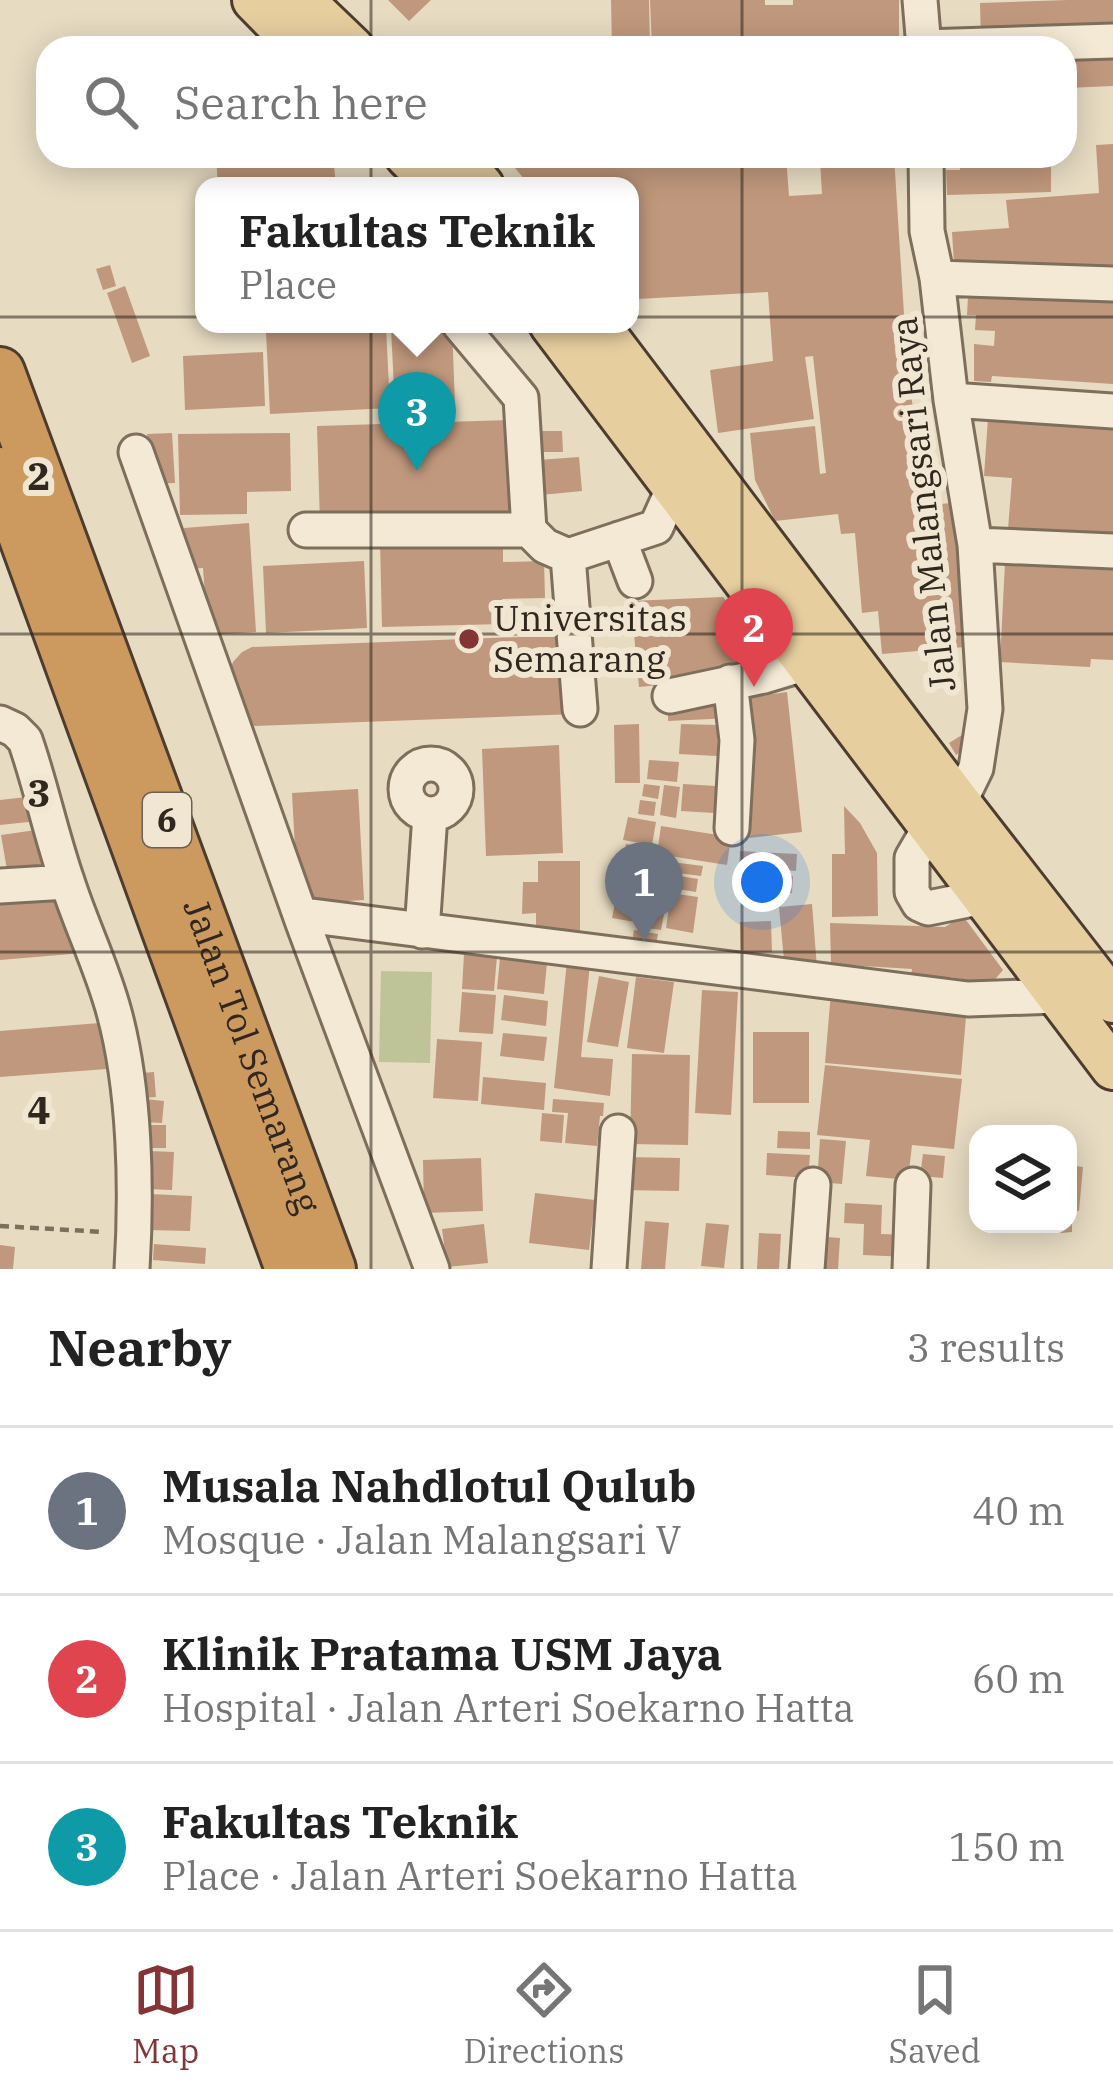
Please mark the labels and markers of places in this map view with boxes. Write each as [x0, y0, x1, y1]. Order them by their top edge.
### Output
pin: 3 [378, 372, 456, 471]
pin: 2 [715, 588, 793, 687]
place label: Universitas Semarang [493, 594, 687, 682]
marker: Universitas Semarang [456, 626, 482, 652]
pin: 1 [605, 842, 683, 941]

